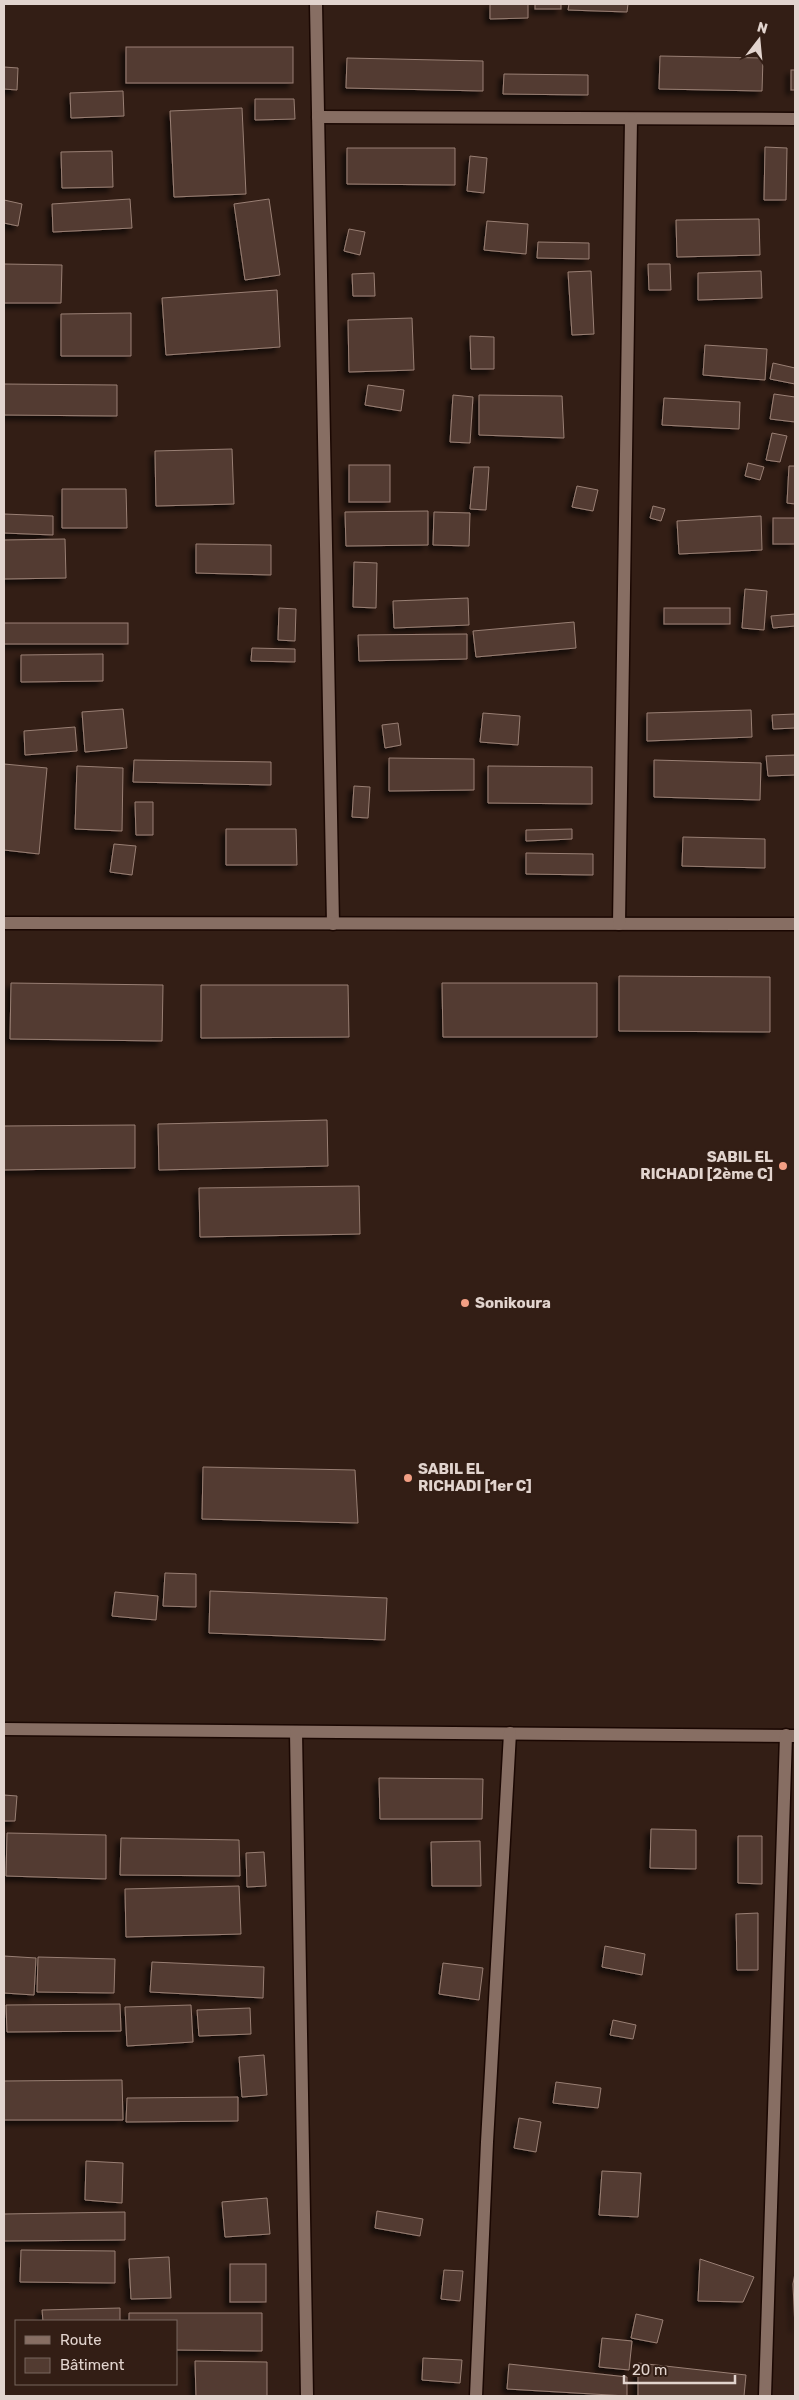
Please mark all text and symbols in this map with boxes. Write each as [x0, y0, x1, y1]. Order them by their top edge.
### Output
north arrow [734, 15, 784, 65]
text: N [755, 18, 770, 38]
place label: SABIL EL RICHADI [2ème C] [640, 1148, 773, 1183]
marker: SABIL EL RICHADI [2ème C] [777, 1160, 789, 1172]
place label: Sonikoura [475, 1294, 551, 1312]
marker: Sonikoura [459, 1297, 471, 1309]
place label: SABIL EL RICHADI [1er C] [418, 1460, 532, 1495]
marker: SABIL EL RICHADI [1er C] [402, 1472, 414, 1484]
legend [15, 2320, 178, 2385]
text: Route [60, 2331, 102, 2349]
scale bar [624, 2352, 735, 2384]
text: Bâtiment [60, 2356, 124, 2374]
text: 20 m [632, 2361, 667, 2379]

